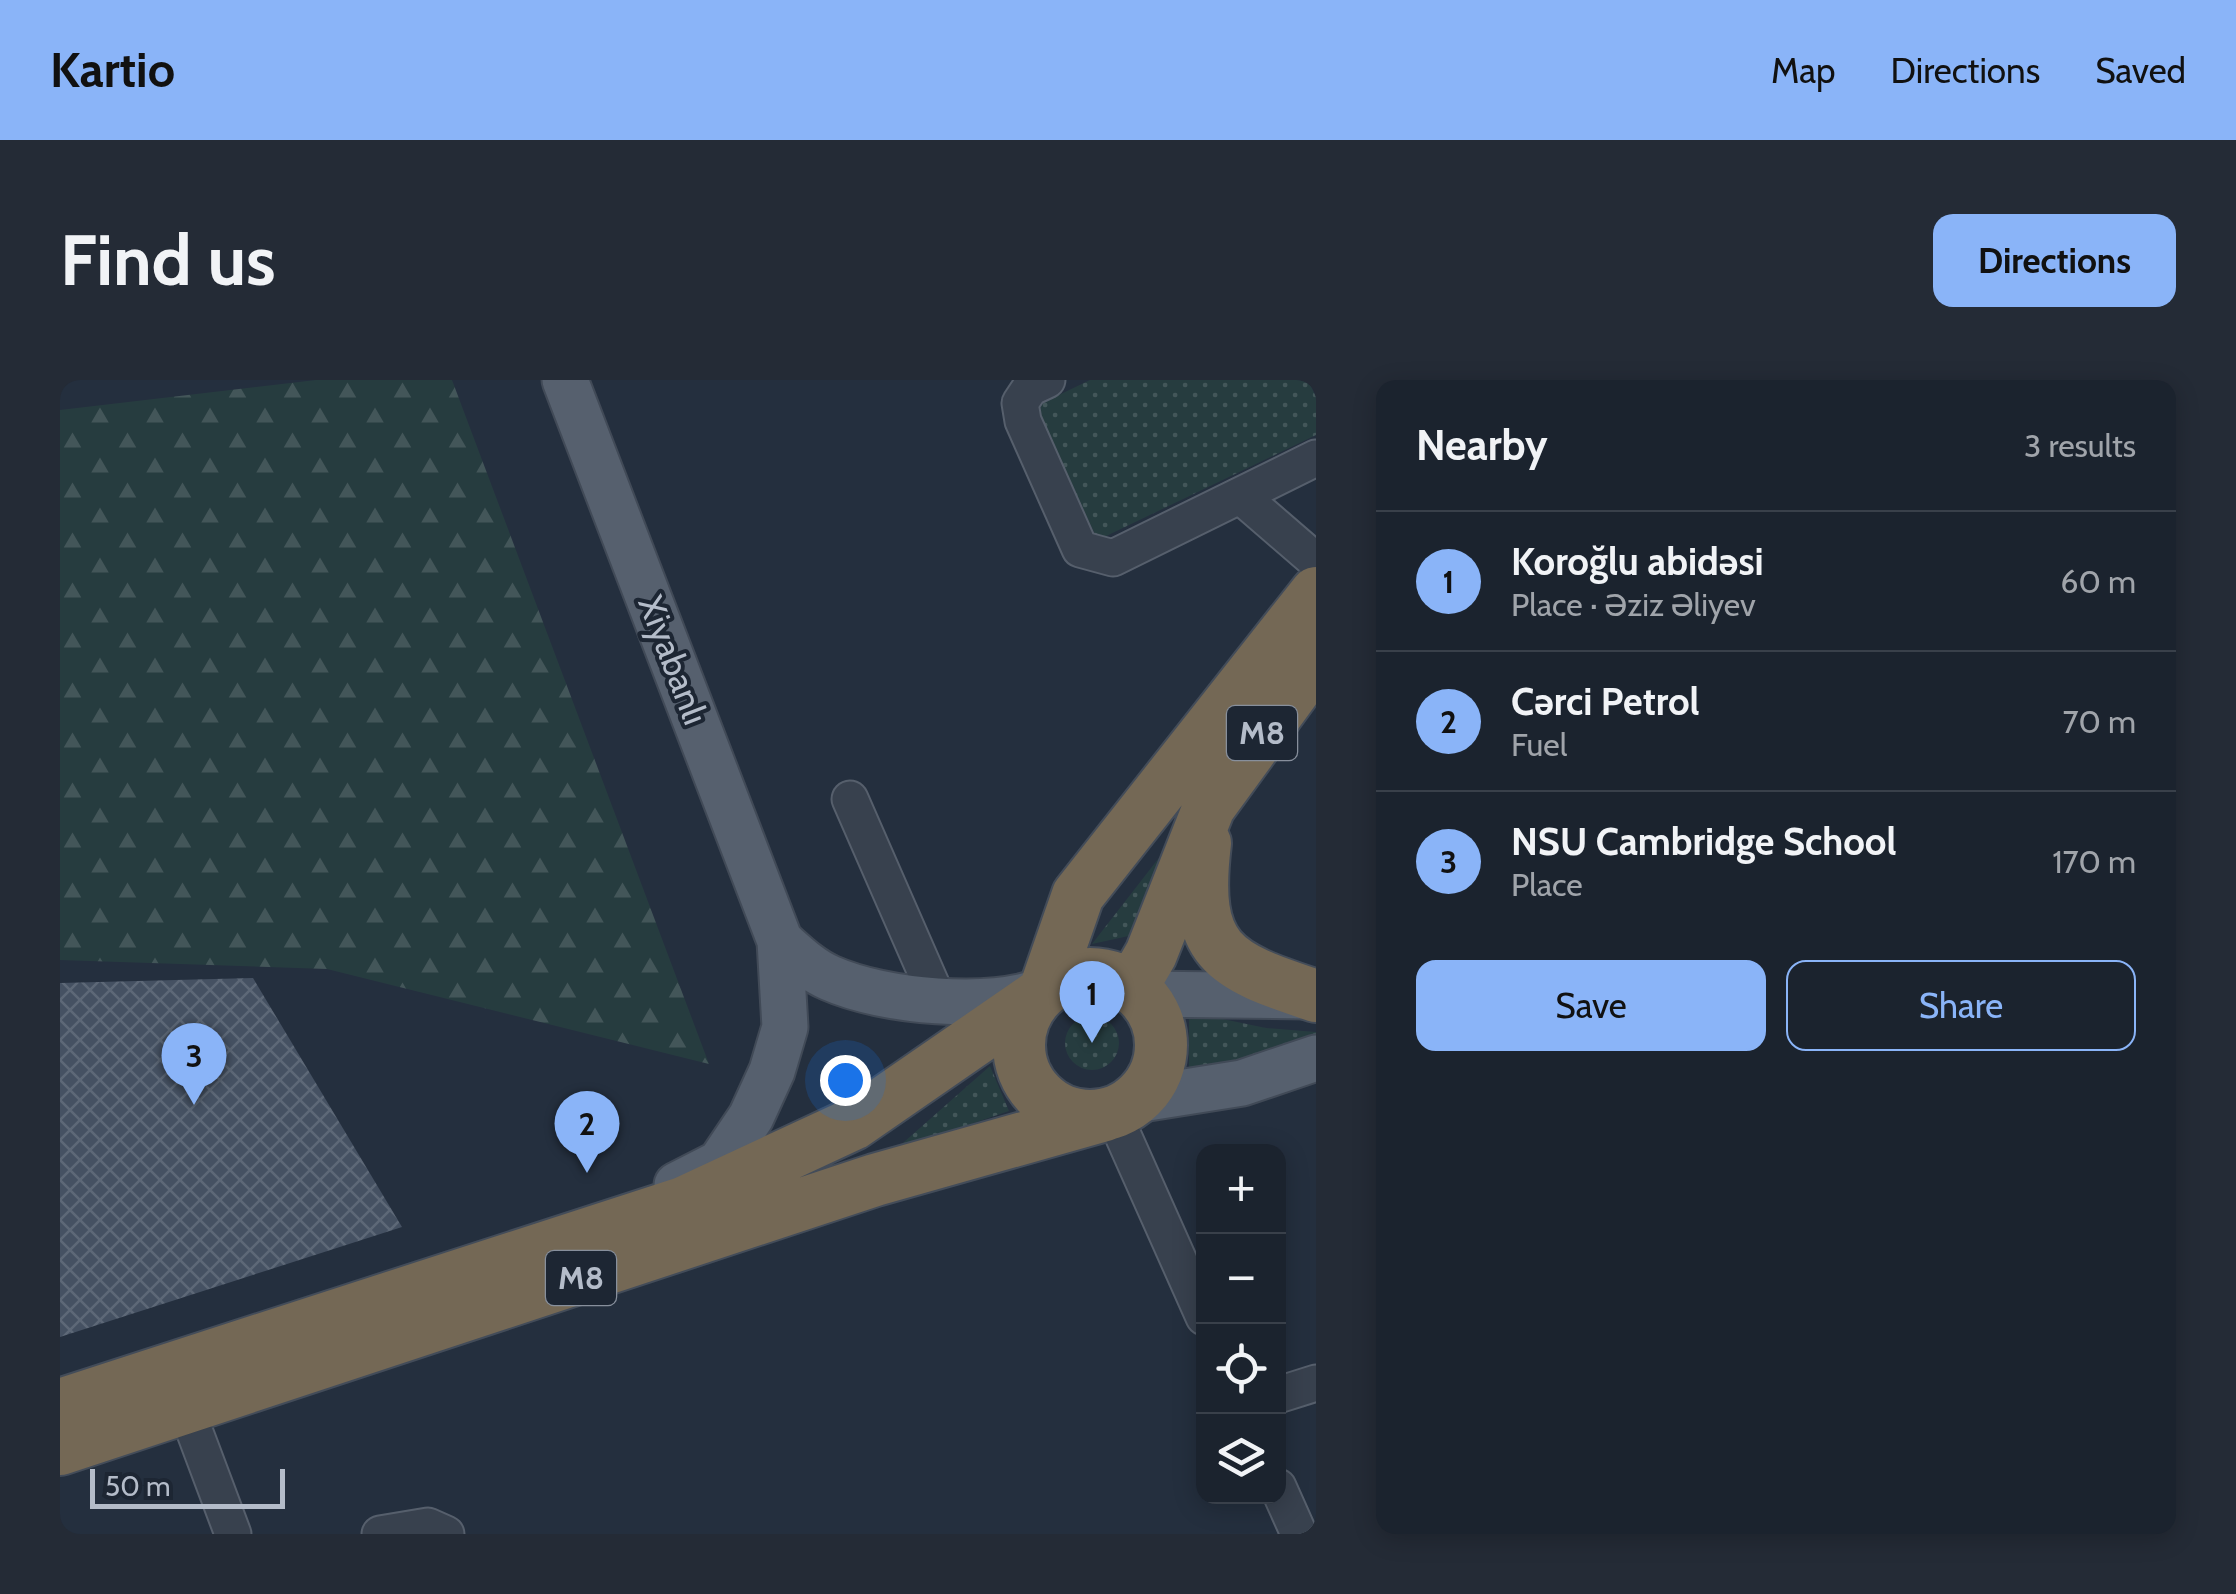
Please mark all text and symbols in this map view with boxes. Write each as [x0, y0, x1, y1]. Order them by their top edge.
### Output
text: Kartio [50, 41, 175, 99]
text: Map [1771, 49, 1836, 92]
text: Directions [1891, 49, 2040, 92]
text: Saved [2095, 49, 2186, 92]
button: Directions [1933, 214, 2176, 307]
text: Find us [60, 217, 276, 303]
text: Nearby [1416, 419, 1548, 471]
text: 3 results [2024, 426, 2136, 465]
text: Koroğlu abidəsi [1511, 538, 1764, 585]
text: 1 [1443, 562, 1454, 601]
text: 60 m [2060, 562, 2136, 601]
text: Place · Əziz Əliyev [1511, 585, 1756, 624]
street label: Xiyabanlı [629, 589, 718, 730]
text: Cərci Petrol [1511, 678, 1700, 725]
text: 2 [1440, 702, 1457, 741]
text: 70 m [2063, 702, 2136, 741]
road number: M8 [1227, 706, 1297, 760]
text: Fuel [1511, 725, 1567, 764]
text: NSU Cambridge School [1511, 818, 1896, 865]
text: 3 [1440, 842, 1457, 881]
text: 170 m [2052, 842, 2136, 881]
text: Place [1511, 865, 1583, 904]
pin: 1 [1060, 960, 1124, 1043]
button: Save [1416, 960, 1766, 1051]
button: Share [1786, 960, 2136, 1051]
pin: 3 [162, 1022, 226, 1105]
your location [820, 1055, 871, 1106]
pin: 2 [554, 1090, 620, 1173]
map controls [1196, 1144, 1286, 1504]
button: + [1196, 1144, 1286, 1234]
button: − [1196, 1234, 1286, 1324]
road number: M8 [546, 1251, 616, 1305]
button: locate [1196, 1324, 1286, 1414]
button: layers [1196, 1414, 1286, 1504]
scale bar [90, 1464, 285, 1508]
text: 50 m [105, 1469, 171, 1503]

